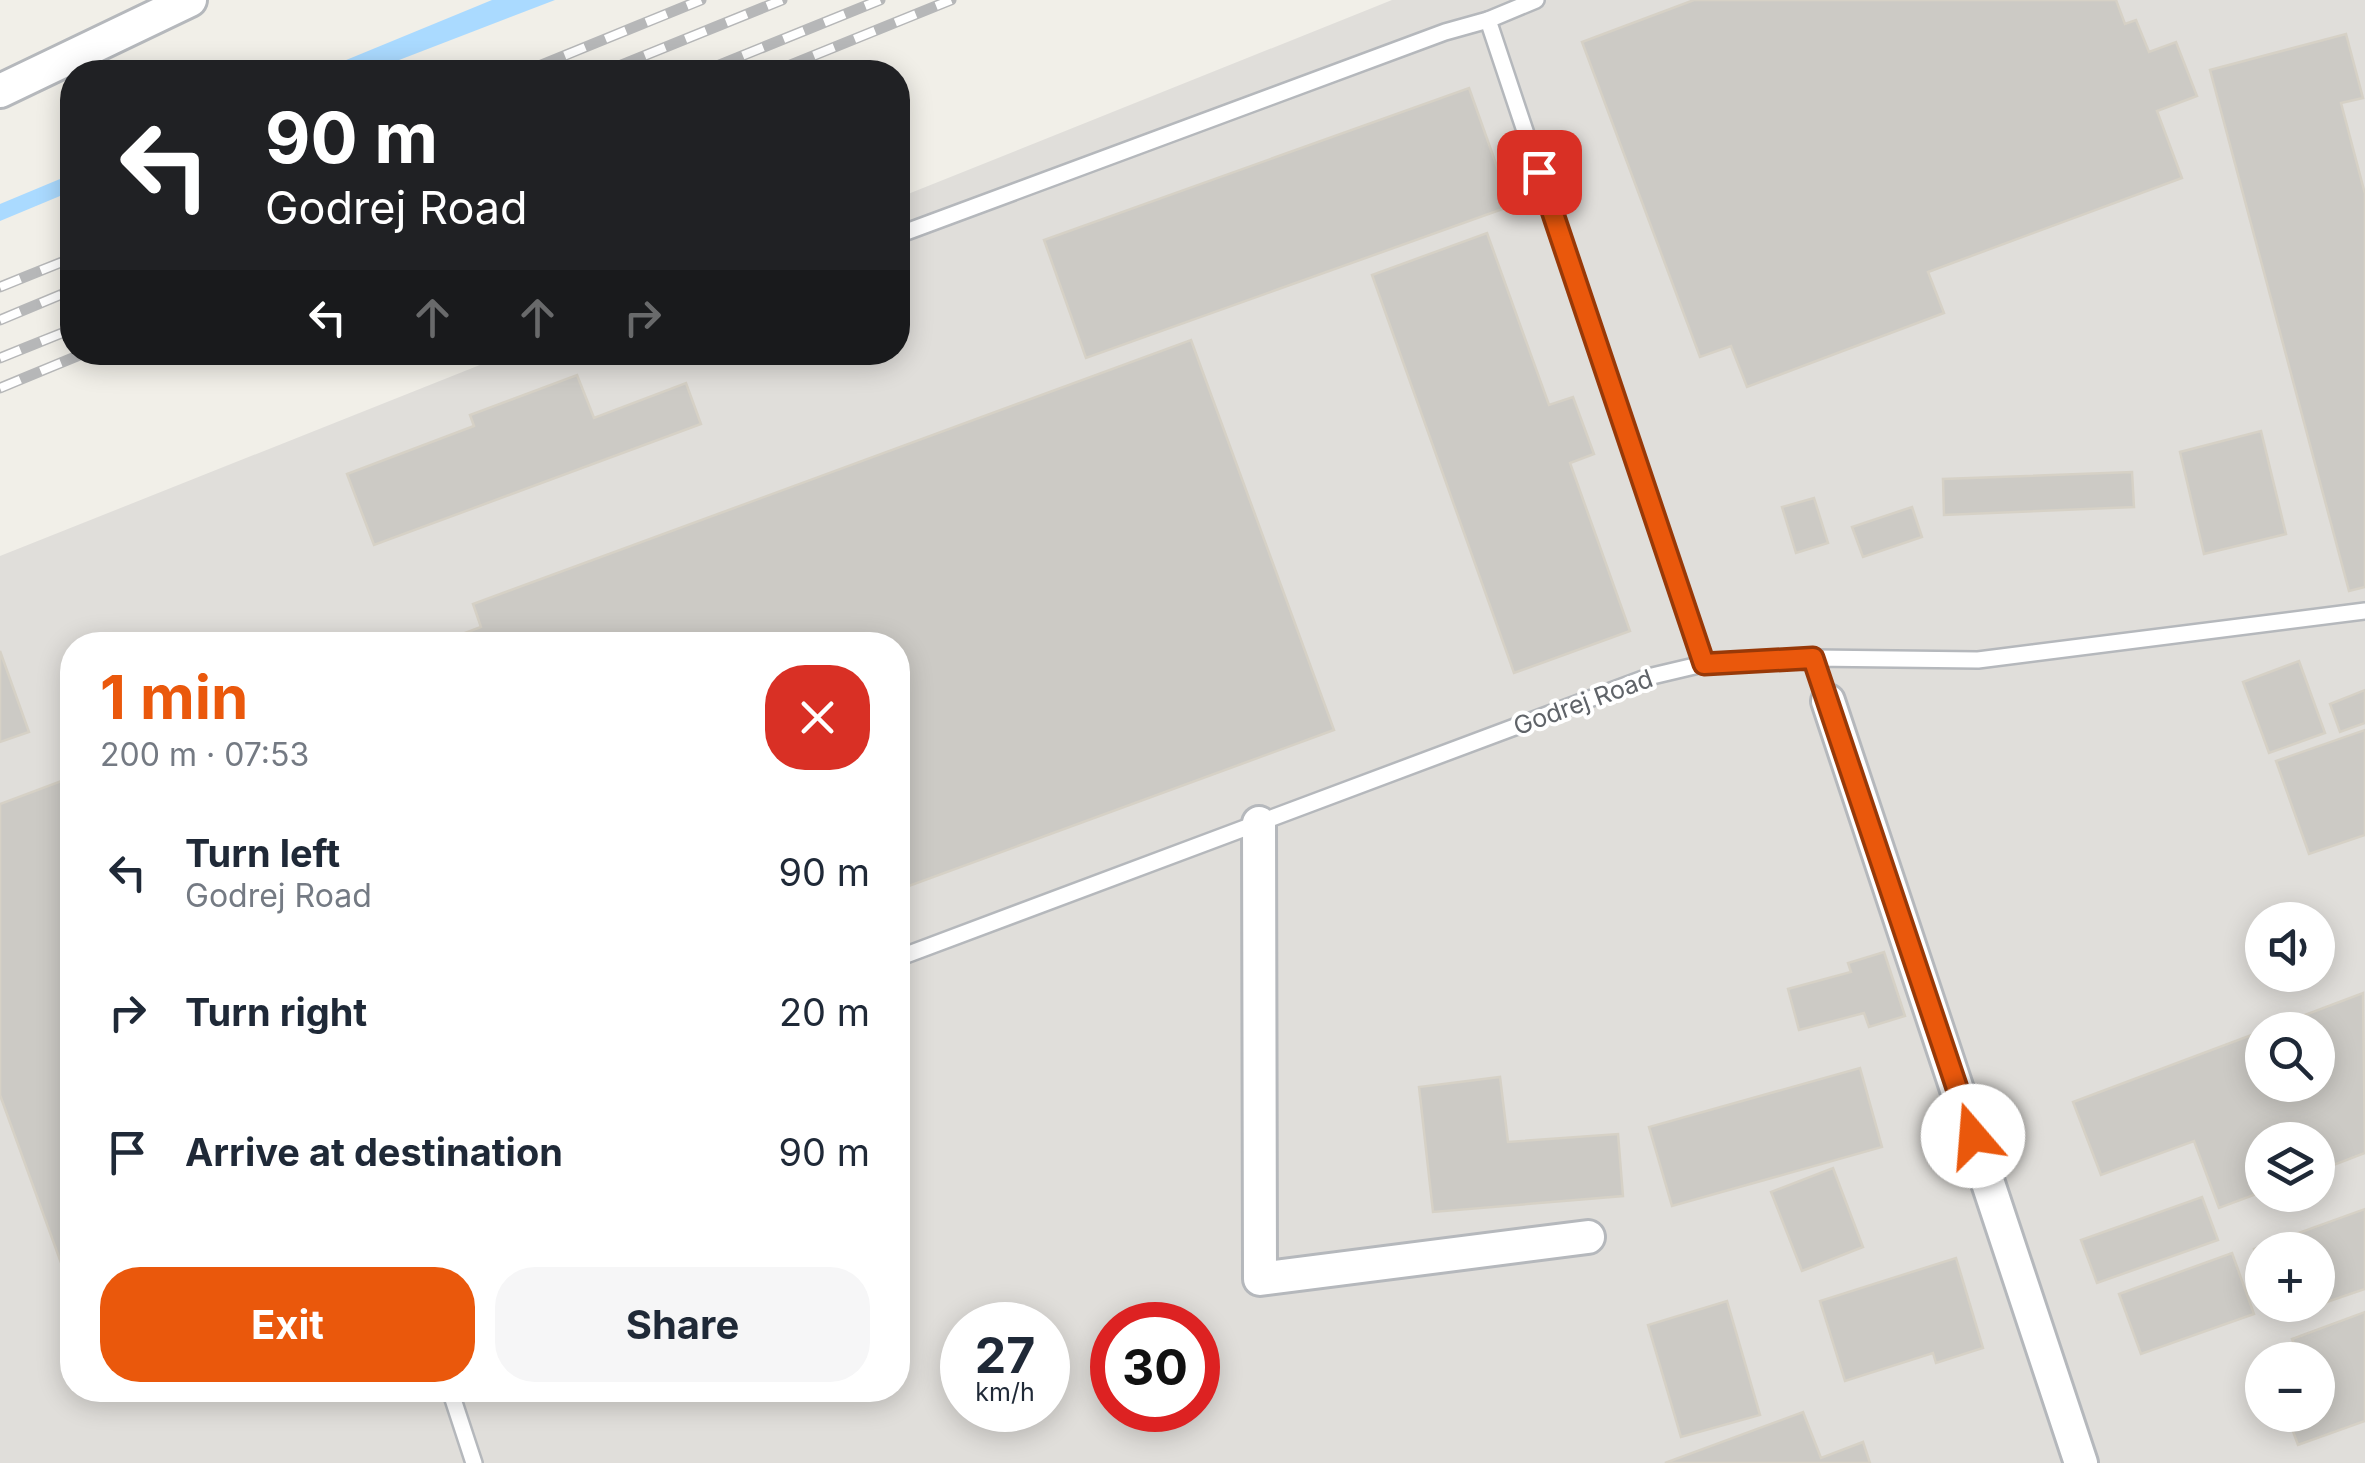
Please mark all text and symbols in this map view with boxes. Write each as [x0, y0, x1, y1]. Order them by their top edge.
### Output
text: 90 m [265, 95, 438, 180]
icon: left [100, 100, 230, 230]
pin [1497, 130, 1582, 215]
icon: arrive [1512, 145, 1567, 200]
text: Godrej Road [265, 180, 528, 235]
icon: left [300, 290, 355, 345]
icon: ahead [405, 290, 460, 345]
icon: ahead [510, 290, 565, 345]
icon: right [615, 290, 670, 345]
text: 1 min [100, 661, 248, 733]
street label: Godrej Road [1509, 663, 1657, 741]
button: close [765, 665, 870, 770]
text: 200 m · 07:53 [100, 735, 309, 774]
text: Turn left [185, 830, 340, 876]
icon: left [100, 845, 155, 900]
text: 90 m [778, 849, 870, 895]
text: Godrej Road [185, 876, 372, 915]
map controls [2245, 902, 2335, 1432]
button: sound [2245, 902, 2335, 992]
icon: right [100, 985, 155, 1040]
text: Turn right [185, 989, 367, 1035]
text: 20 m [779, 989, 870, 1035]
button: search [2245, 1012, 2335, 1102]
position arrow [1921, 1084, 2025, 1188]
button: layers [2245, 1122, 2335, 1212]
icon: arrive [100, 1125, 155, 1180]
text: Arrive at destination [185, 1129, 563, 1175]
text: 90 m [778, 1129, 870, 1175]
button: + [2245, 1232, 2335, 1322]
button: Exit [100, 1267, 475, 1382]
button: Share [495, 1267, 870, 1382]
speed limit sign: 30 [1090, 1302, 1220, 1432]
text: 27 [975, 1325, 1035, 1385]
button: − [2245, 1342, 2335, 1432]
text: km/h [975, 1377, 1035, 1407]

